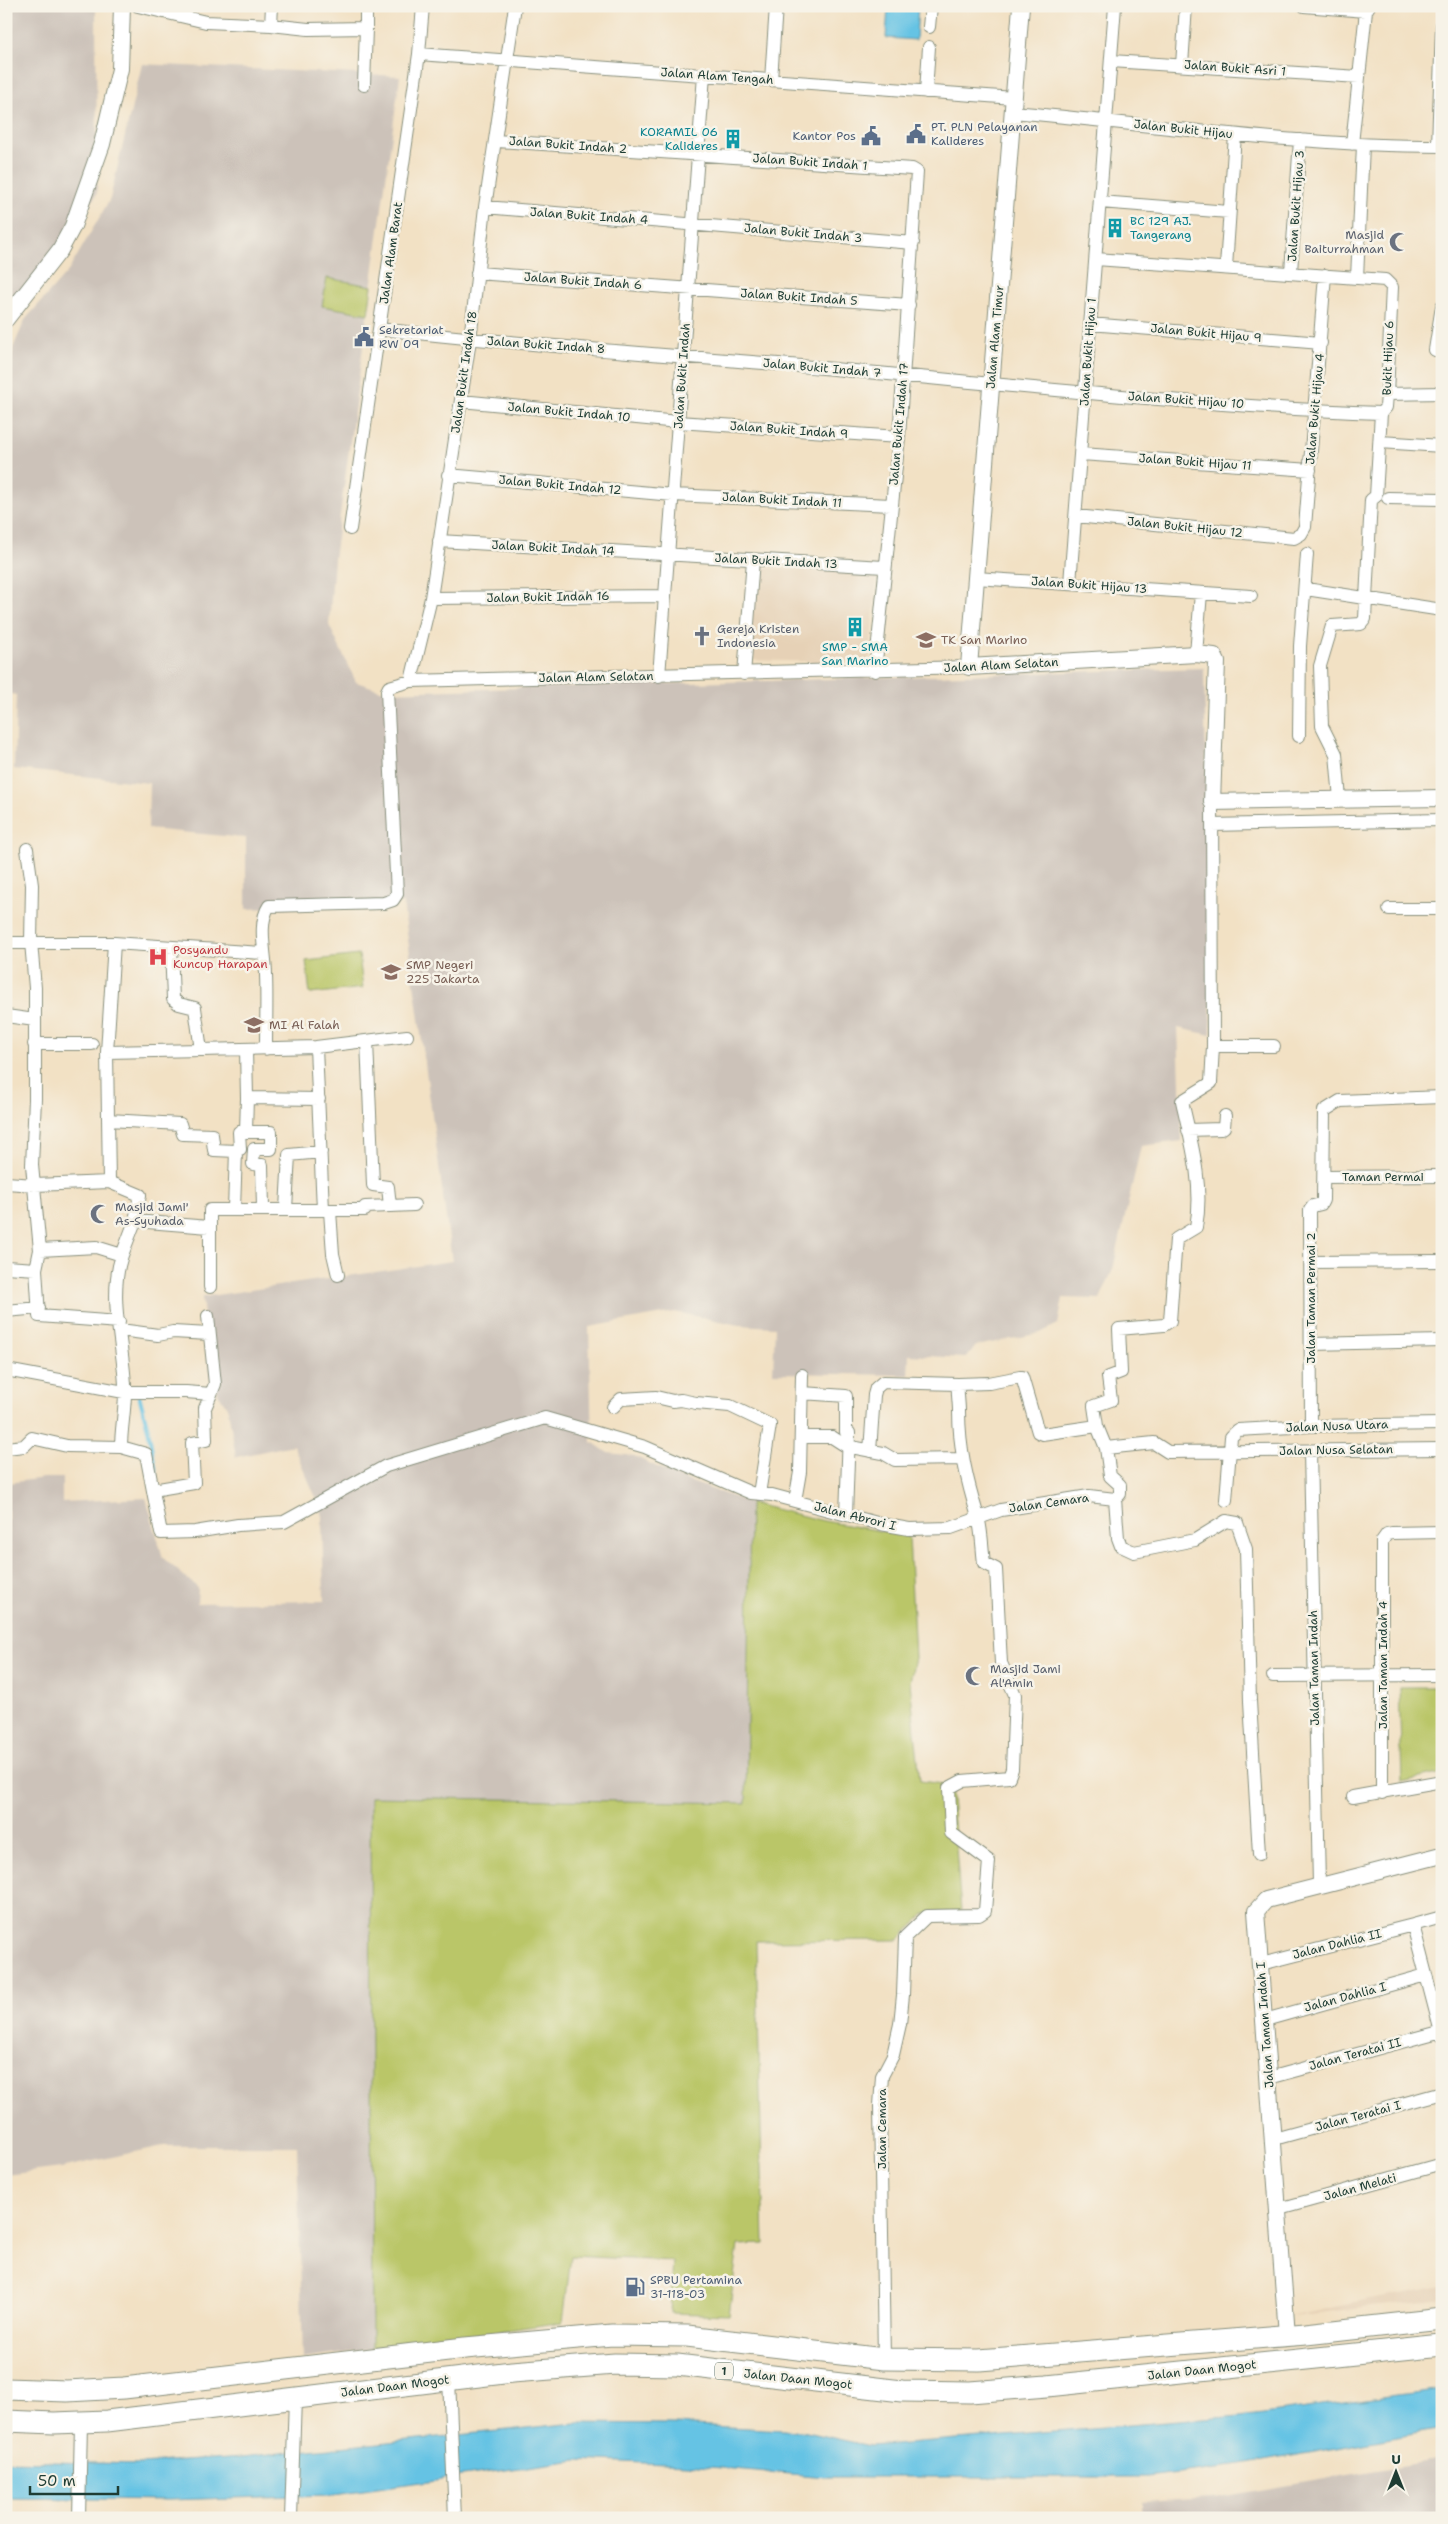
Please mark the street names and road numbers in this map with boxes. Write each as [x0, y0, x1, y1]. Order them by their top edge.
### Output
street label: Jalan Bukit Asri 1 [1183, 56, 1287, 80]
street label: Jalan Alam Tengah [660, 64, 774, 88]
street label: Jalan Bukit Hijau [1133, 116, 1233, 142]
street label: Jalan Bukit Indah 2 [508, 133, 628, 157]
street label: Jalan Bukit Indah 1 [752, 150, 868, 174]
street label: Jalan Bukit Hijau 3 [1284, 150, 1308, 262]
street label: Jalan Alam Barat [376, 201, 406, 305]
street label: Jalan Bukit Indah 4 [529, 204, 649, 228]
street label: Jalan Bukit Indah 3 [743, 220, 863, 246]
street label: Jalan Bukit Indah 6 [523, 269, 643, 293]
street label: Jalan Alam Timur [982, 284, 1008, 390]
street label: Jalan Bukit Indah 5 [740, 285, 858, 309]
street label: Jalan Bukit Hijau 1 [1076, 297, 1100, 407]
street label: Jalan Bukit Indah 18 [447, 310, 481, 434]
street label: Jalan Bukit Hijau 9 [1150, 320, 1262, 346]
street label: Bukit Hijau 6 [1379, 320, 1397, 396]
street label: Jalan Bukit Indah [670, 322, 694, 430]
street label: Jalan Bukit Indah 8 [486, 333, 606, 357]
street label: Jalan Bukit Hijau 4 [1302, 353, 1328, 465]
street label: Jalan Bukit Indah 7 [762, 355, 882, 381]
street label: Jalan Bukit Indah 17 [886, 362, 912, 486]
street label: Jalan Bukit Hijau 10 [1127, 388, 1245, 412]
street label: Jalan Bukit Indah 10 [507, 399, 631, 425]
street label: Jalan Bukit Indah 9 [729, 418, 849, 442]
street label: Jalan Bukit Hijau 11 [1138, 450, 1252, 474]
street label: Jalan Bukit Indah 12 [498, 472, 622, 498]
street label: Jalan Bukit Indah 11 [722, 489, 842, 511]
street label: Jalan Bukit Hijau 12 [1126, 513, 1244, 541]
street label: Jalan Bukit Indah 14 [491, 537, 615, 559]
street label: Jalan Bukit Indah 13 [714, 550, 838, 572]
street label: Jalan Bukit Hijau 13 [1030, 573, 1148, 597]
street label: Jalan Bukit Indah 16 [486, 588, 610, 606]
street label: Jalan Alam Selatan [943, 654, 1059, 676]
street label: Jalan Alam Selatan [538, 668, 654, 686]
street label: Taman Permai [1342, 1169, 1424, 1185]
street label: Jalan Taman Permai 2 [1303, 1232, 1319, 1364]
street label: Jalan Nusa Utara [1285, 1416, 1389, 1436]
street label: Jalan Nusa Selatan [1279, 1441, 1393, 1459]
street label: Jalan Cemara [1008, 1489, 1091, 1517]
street label: Jalan Abrori I [812, 1498, 898, 1534]
street label: Jalan Taman Indah 4 [1375, 1601, 1391, 1729]
street label: Jalan Taman Indah [1305, 1610, 1323, 1726]
street label: Jalan Dahlia II [1291, 1925, 1384, 1963]
street label: Jalan Taman Indah I [1253, 1961, 1277, 2089]
street label: Jalan Dahlia I [1302, 1978, 1388, 2016]
street label: Jalan Teratai II [1307, 2034, 1403, 2074]
street label: Jalan Cemara [874, 2088, 890, 2169]
street label: Jalan Teratai I [1313, 2097, 1403, 2135]
street label: Jalan Melati [1322, 2170, 1398, 2204]
street label: Jalan Daan Mogot [1147, 2356, 1257, 2384]
road number: 1 [715, 2362, 733, 2380]
street label: Jalan Daan Mogot [743, 2365, 853, 2393]
street label: Jalan Daan Mogot [340, 2371, 450, 2401]

